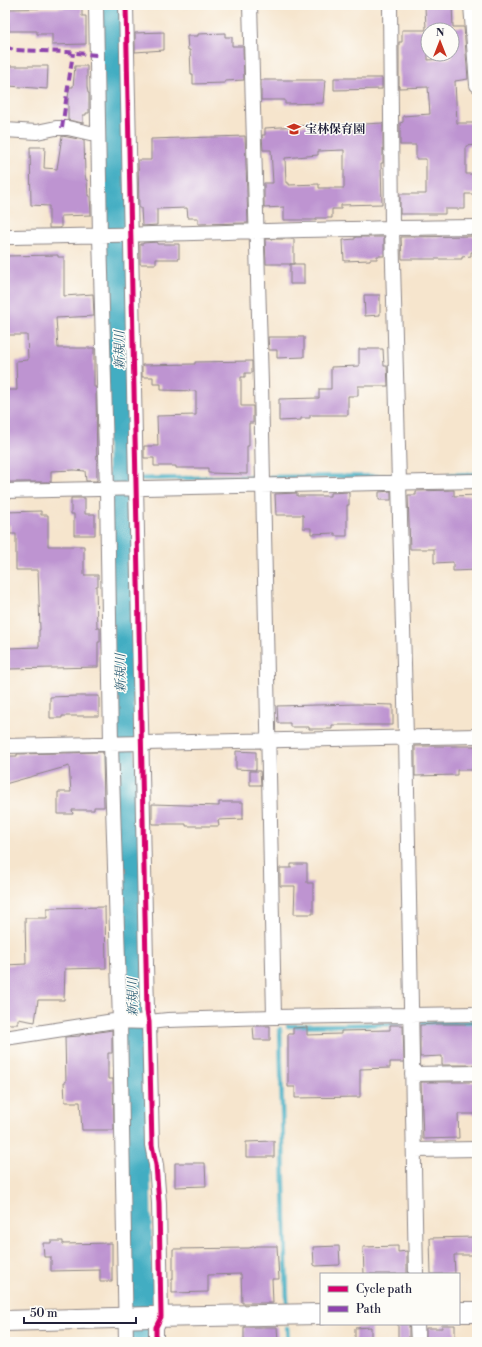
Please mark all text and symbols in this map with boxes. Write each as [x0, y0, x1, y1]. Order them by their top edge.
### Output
north arrow [420, 22, 460, 62]
text: N [436, 26, 445, 40]
school or university icon: 宝林保育園 [286, 121, 302, 137]
place label: 宝林保育園 [305, 122, 365, 137]
water label: 新規川 [112, 328, 128, 370]
water label: 新規川 [113, 651, 129, 693]
water label: 新規川 [125, 975, 141, 1017]
legend [320, 1273, 460, 1325]
text: Cycle path [356, 1282, 412, 1297]
scale bar [24, 1299, 136, 1325]
text: Path [356, 1302, 381, 1317]
text: 50 m [30, 1306, 58, 1321]

